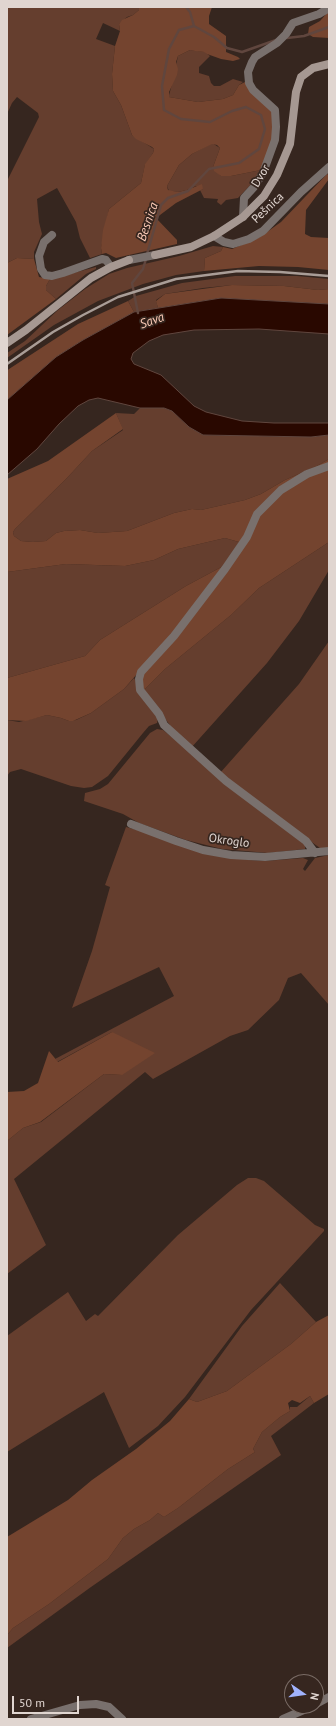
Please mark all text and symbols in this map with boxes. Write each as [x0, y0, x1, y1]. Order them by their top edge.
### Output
street label: Dvor [249, 162, 273, 190]
street label: Pešnica [249, 190, 287, 226]
water label: Besnica [134, 201, 162, 243]
water label: Sava [138, 309, 166, 333]
street label: Okroglo [208, 831, 250, 851]
north arrow [284, 1674, 324, 1714]
scale bar [14, 1688, 81, 1714]
text: N [307, 1691, 322, 1702]
text: 50 m [19, 1695, 45, 1710]

